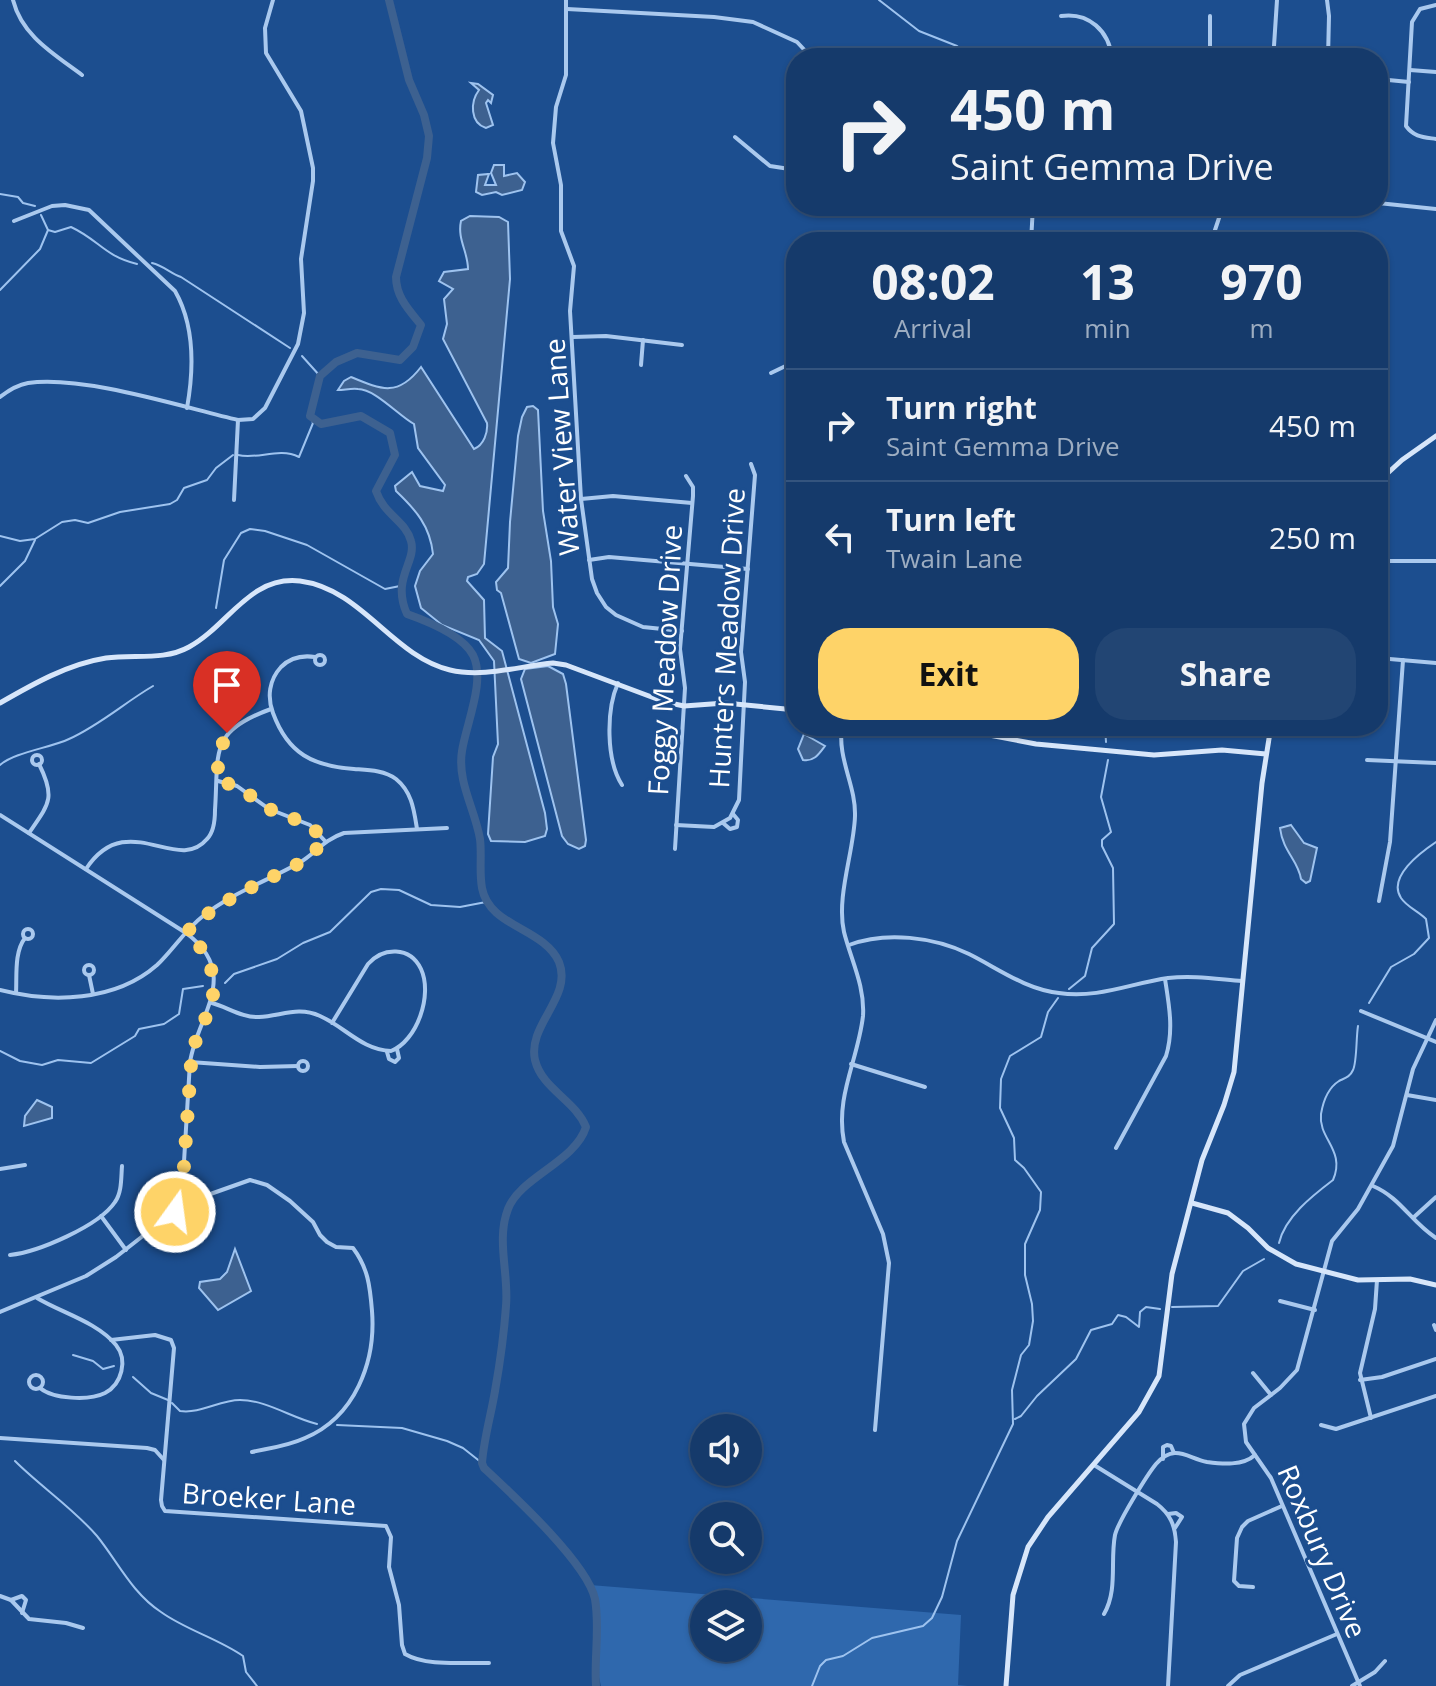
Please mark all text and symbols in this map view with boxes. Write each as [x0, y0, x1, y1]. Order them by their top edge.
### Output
text: 450 m [950, 70, 1116, 146]
icon: right [818, 80, 922, 184]
text: Saint Gemma Drive [950, 142, 1274, 191]
text: 08:02 [871, 249, 995, 314]
text: 13 [1080, 249, 1135, 314]
text: 970 [1220, 249, 1303, 314]
text: Arrival [894, 310, 972, 346]
text: min [1084, 310, 1131, 346]
text: m [1249, 310, 1274, 346]
street label: Water View Lane [534, 337, 588, 557]
text: Turn right [886, 387, 1037, 428]
icon: right [818, 403, 862, 447]
text: 450 m [1269, 405, 1356, 446]
text: Saint Gemma Drive [886, 428, 1120, 464]
street label: Hunters Meadow Drive [699, 487, 753, 789]
text: Turn left [886, 499, 1016, 540]
icon: left [818, 515, 862, 559]
text: 250 m [1269, 517, 1356, 558]
street label: Foggy Meadow Drive [638, 524, 690, 796]
text: Twain Lane [886, 540, 1023, 576]
button: Exit [818, 628, 1079, 720]
button: Share [1095, 628, 1356, 720]
pin [193, 651, 261, 733]
icon: arrive [205, 663, 249, 707]
position arrow [133, 1170, 217, 1254]
map controls [690, 1414, 762, 1662]
button: sound [690, 1414, 762, 1486]
street label: Roxbury Drive [1269, 1459, 1377, 1643]
street label: Broeker Lane [181, 1473, 357, 1523]
button: search [690, 1502, 762, 1574]
button: layers [690, 1590, 762, 1662]

